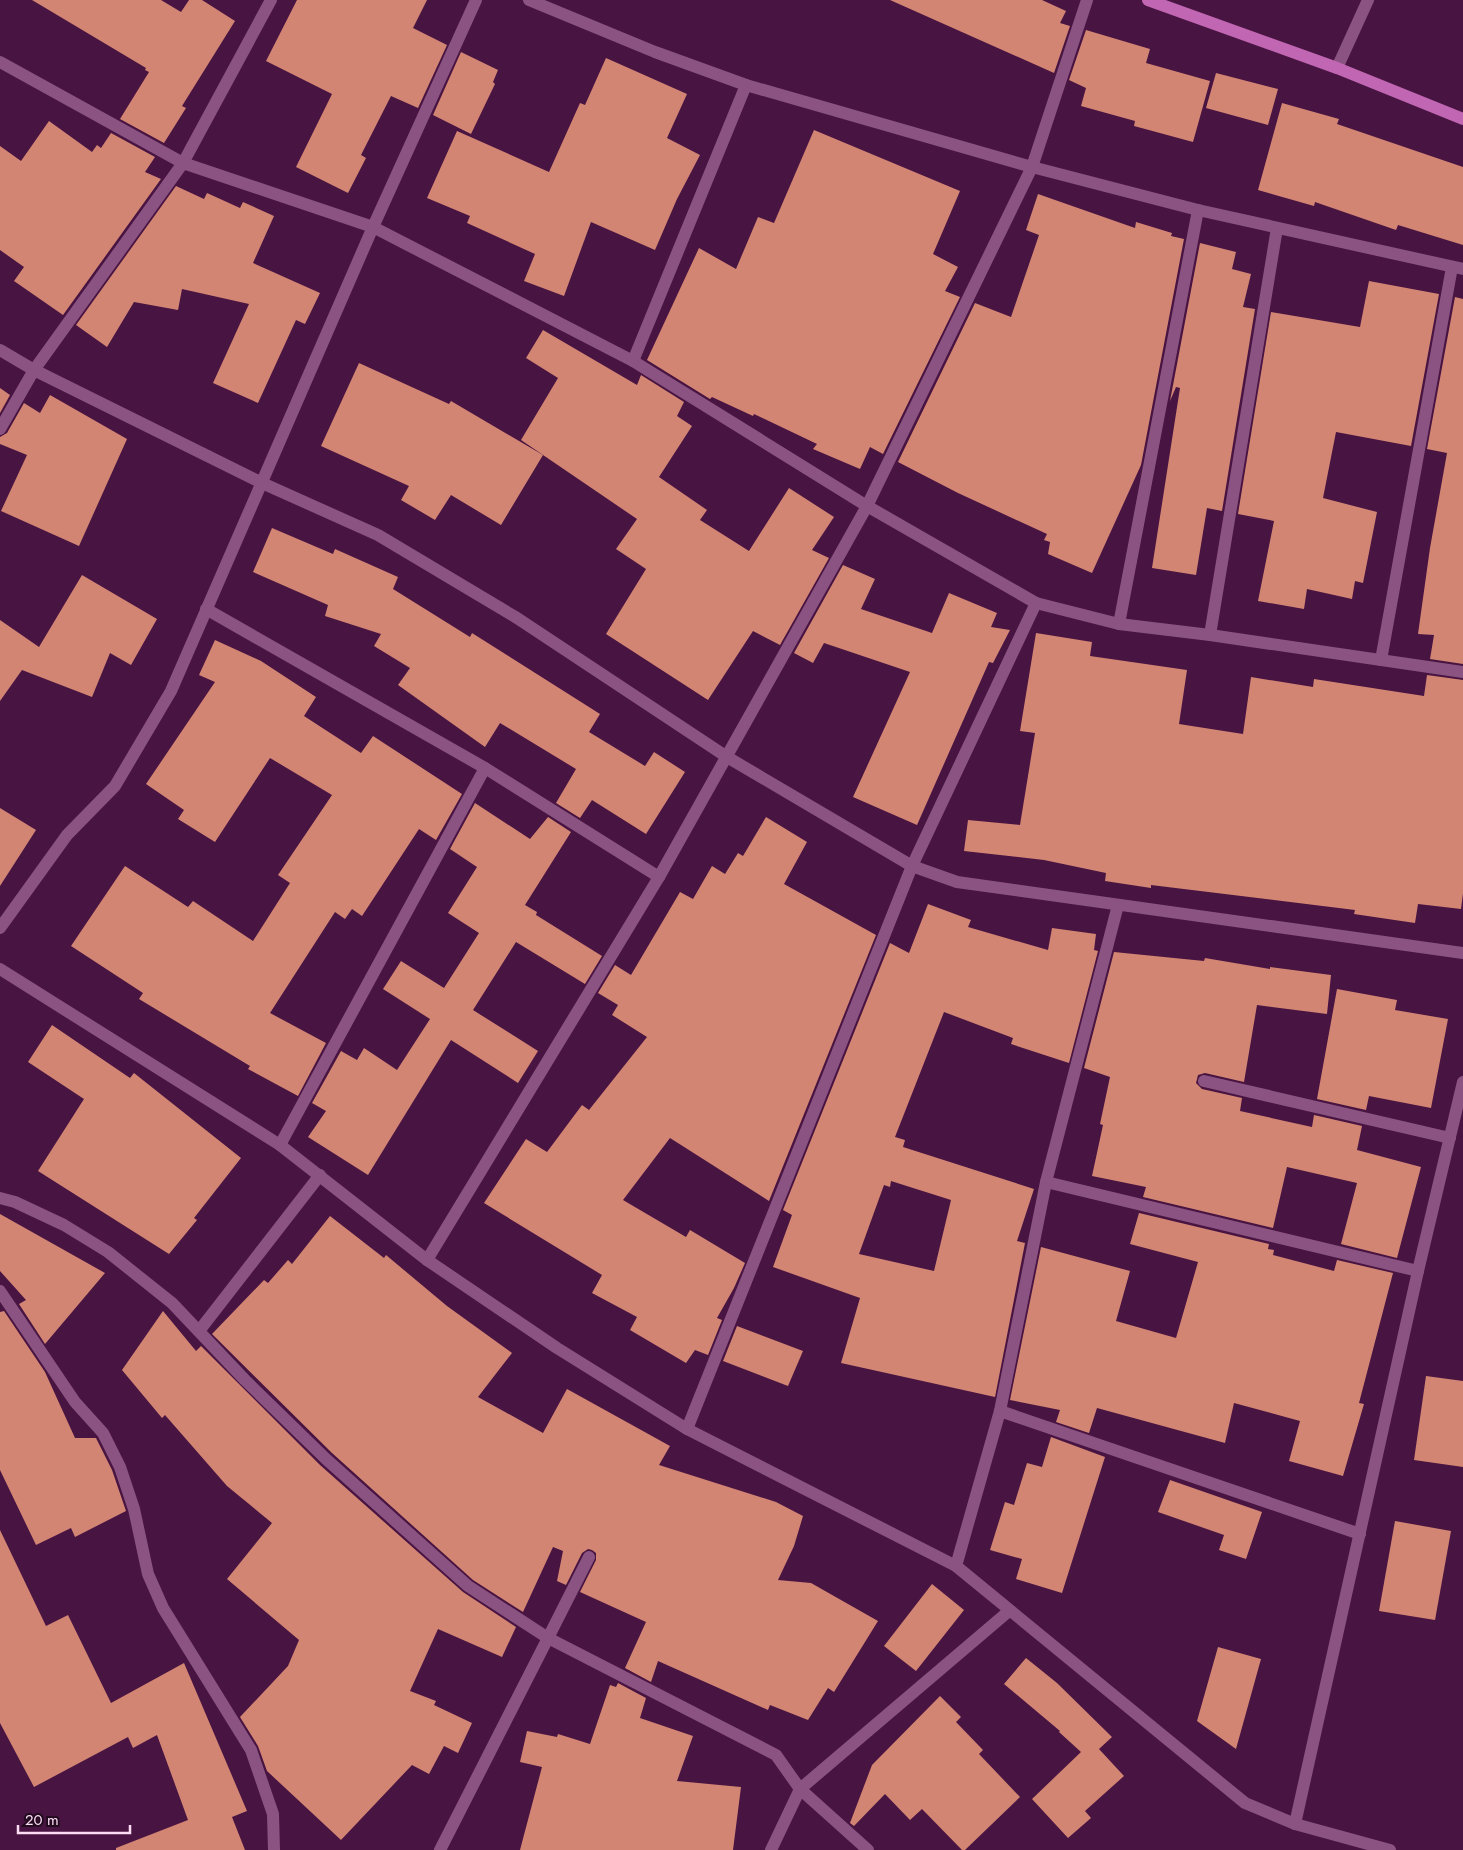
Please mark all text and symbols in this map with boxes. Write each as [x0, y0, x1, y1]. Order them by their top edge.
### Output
scale bar [18, 1802, 130, 1834]
text: 20 m [25, 1809, 59, 1831]

